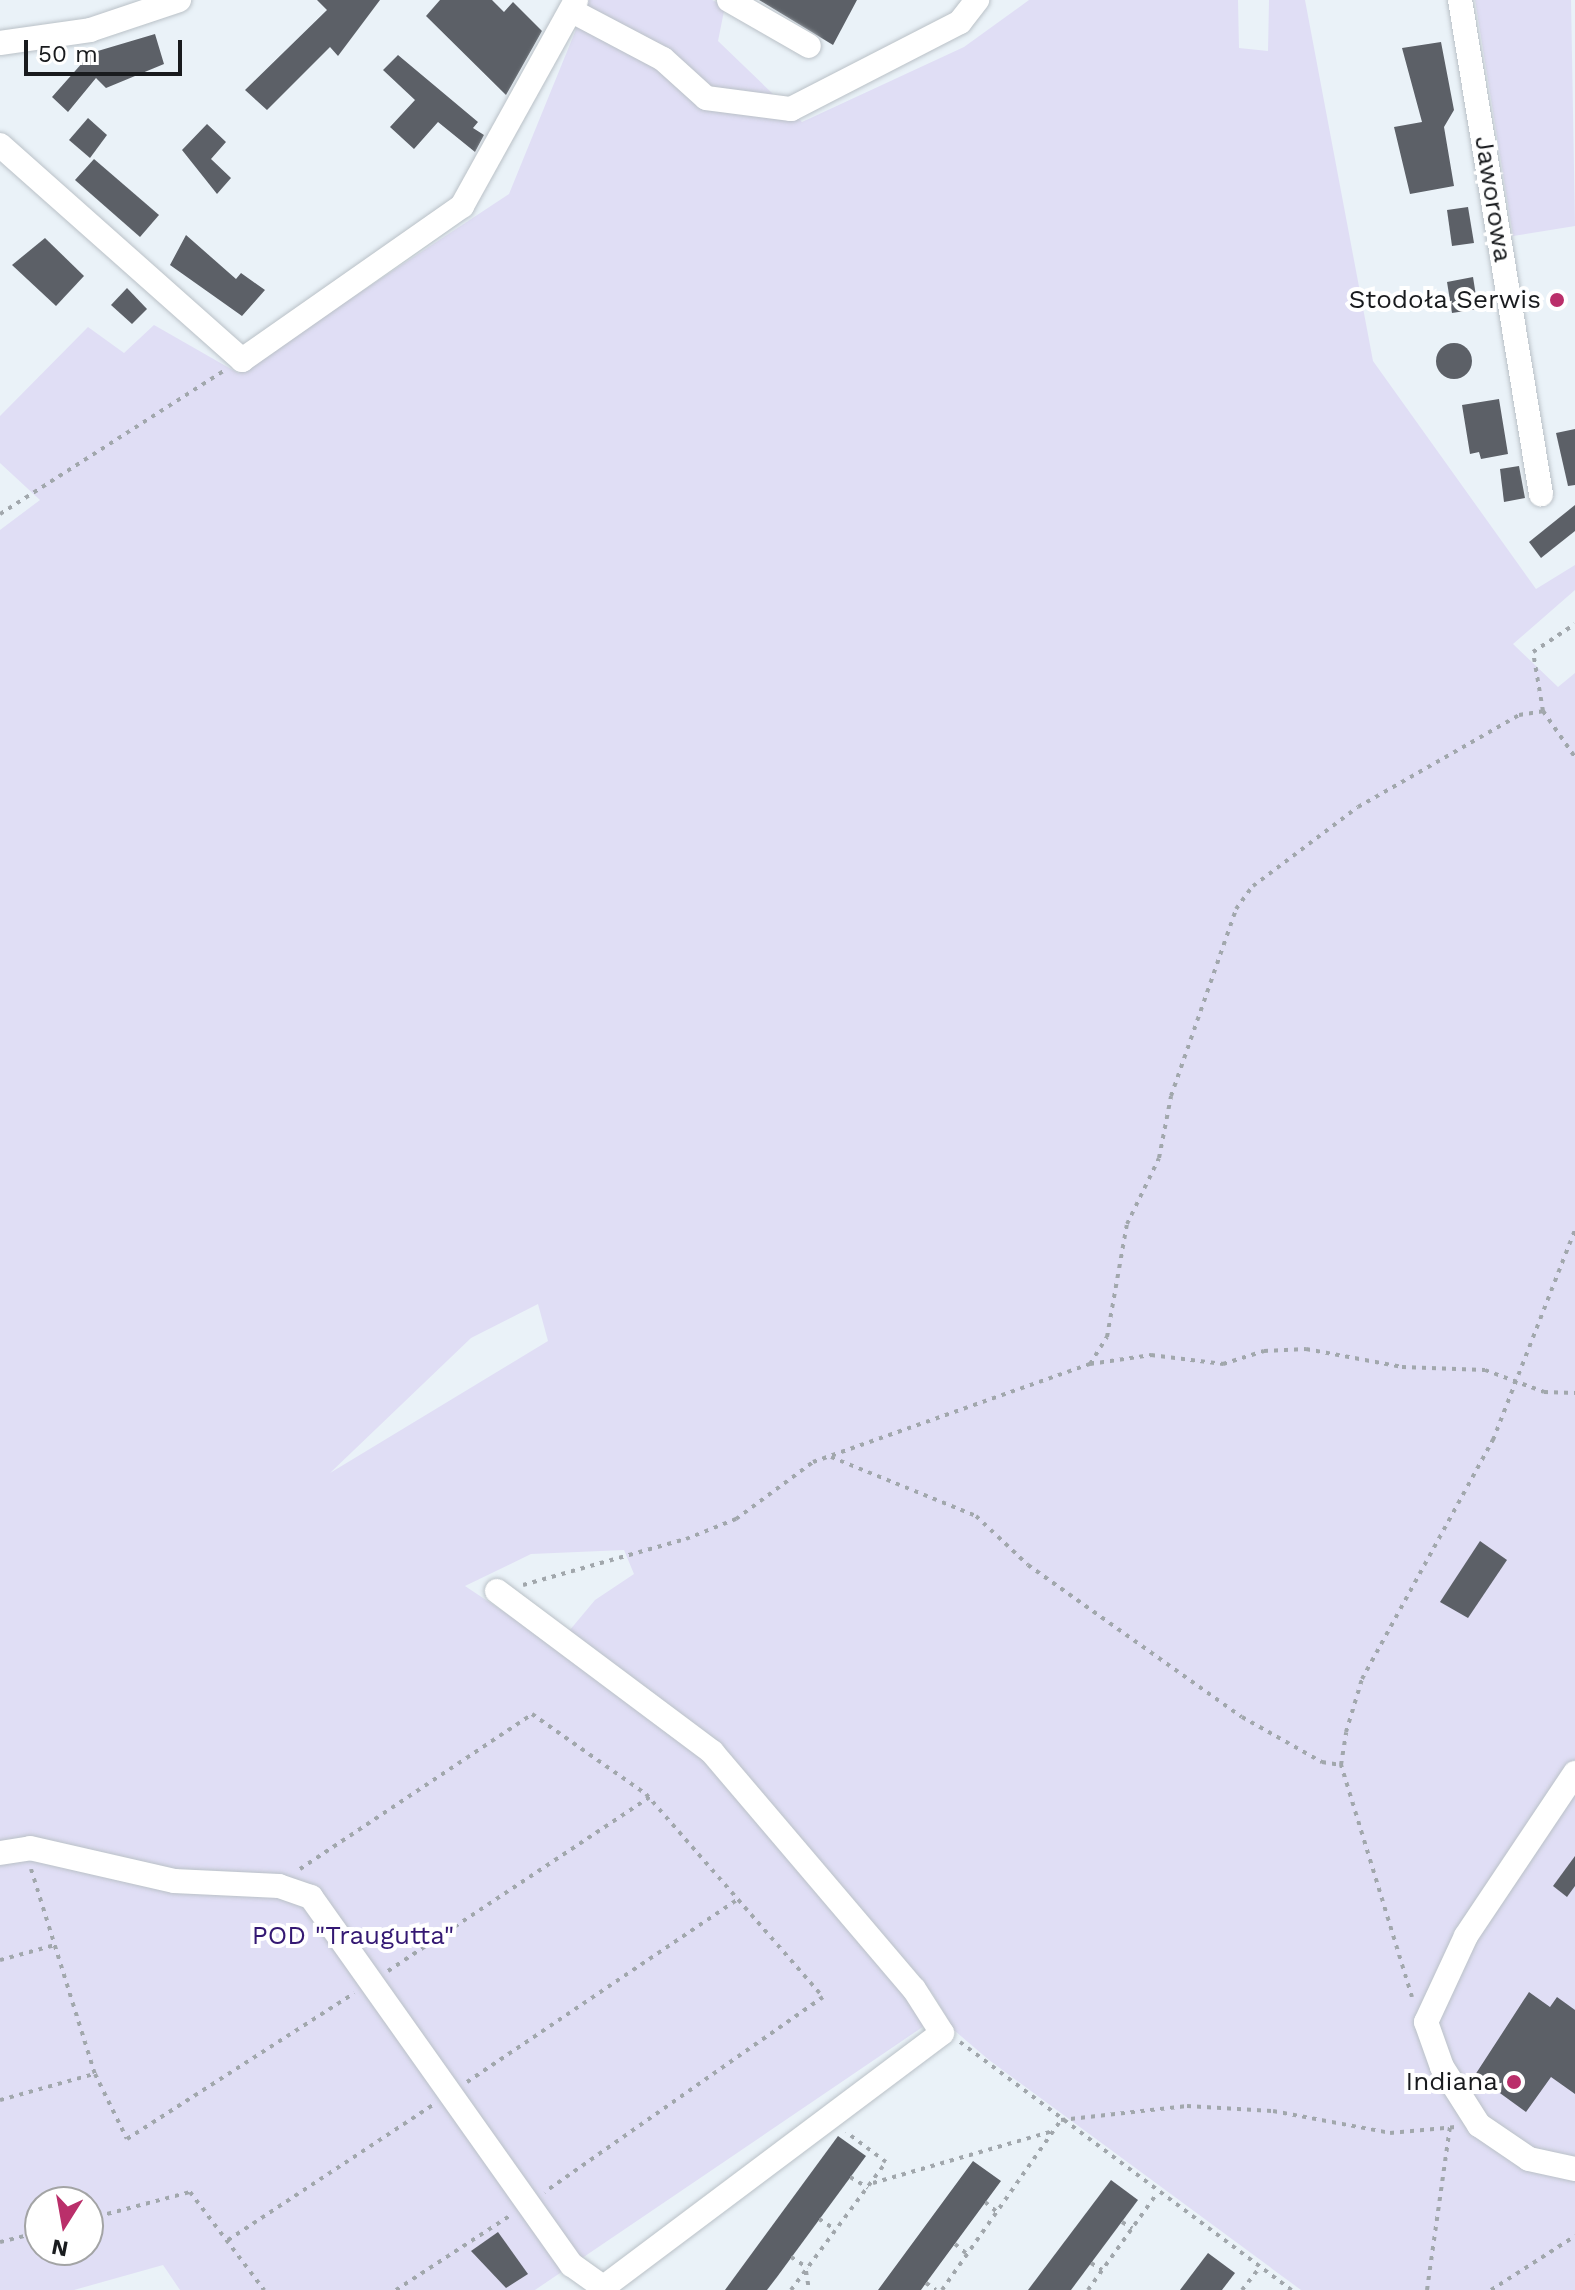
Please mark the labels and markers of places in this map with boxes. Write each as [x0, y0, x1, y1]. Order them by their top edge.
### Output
place label: Stodoła Serwis [1348, 284, 1541, 316]
marker: Stodoła Serwis [1548, 291, 1566, 309]
place label: Indiana [1406, 2066, 1498, 2098]
marker: Indiana [1505, 2073, 1523, 2091]

